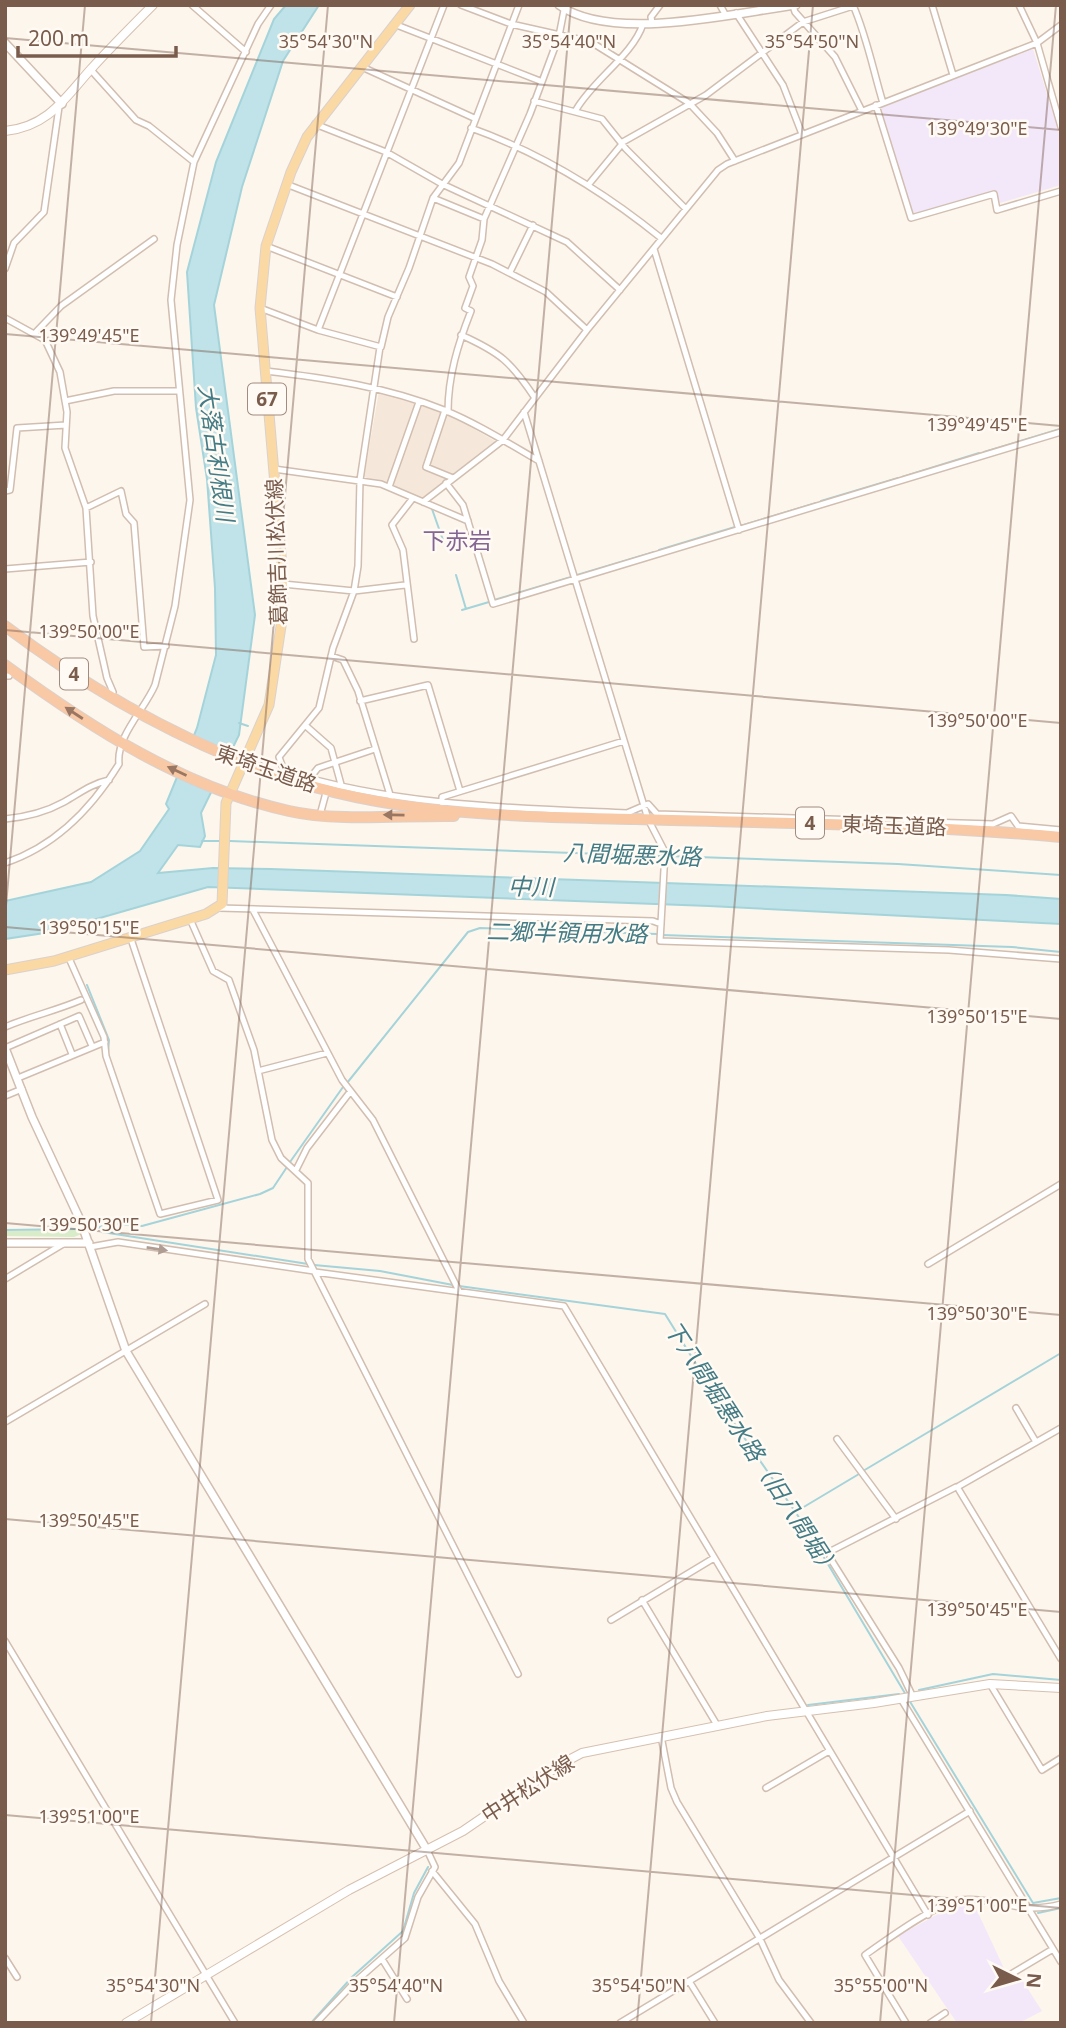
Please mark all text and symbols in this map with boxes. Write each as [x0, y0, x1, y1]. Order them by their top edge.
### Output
scale bar [18, 14, 175, 58]
text: 200 m [28, 24, 89, 52]
text: 35°54'30"N [279, 29, 373, 53]
text: 35°54'40"N [522, 29, 616, 53]
text: 35°54'50"N [765, 29, 859, 53]
text: 139°49'30"E [926, 116, 1028, 140]
text: 139°49'45"E [38, 323, 140, 347]
water label: 大落古利根川 [192, 382, 243, 526]
road number: 67 [248, 384, 286, 414]
text: 139°49'45"E [926, 412, 1028, 436]
street label: 葛飾吉川松伏線 [259, 478, 293, 626]
district label: 下赤岩 [423, 524, 492, 556]
text: 139°50'00"E [38, 619, 140, 643]
road number: 4 [60, 659, 88, 690]
one-way arrow [64, 706, 84, 719]
text: 139°50'00"E [926, 708, 1028, 732]
street label: 東埼玉道路 [212, 738, 321, 798]
one-way arrow [167, 766, 187, 777]
road number: 4 [796, 808, 824, 838]
one-way arrow [382, 809, 404, 821]
street label: 東埼玉道路 [841, 809, 947, 841]
water label: 八間堀悪水路 [563, 836, 704, 872]
water label: 中川 [508, 870, 557, 902]
text: 139°50'15"E [38, 915, 140, 939]
water label: 二郷半領用水路 [486, 915, 650, 949]
text: 139°50'15"E [926, 1004, 1028, 1028]
text: 139°50'30"E [38, 1212, 140, 1236]
one-way arrow [147, 1244, 169, 1255]
text: 139°50'30"E [926, 1301, 1028, 1325]
water label: 下八間堀悪水路（旧八間堀） [658, 1314, 848, 1583]
text: 139°50'45"E [38, 1508, 140, 1532]
text: 139°50'45"E [926, 1597, 1028, 1621]
street label: 中井松伏線 [476, 1748, 579, 1828]
text: 139°51'00"E [38, 1804, 140, 1828]
text: 139°51'00"E [926, 1893, 1028, 1917]
north arrow [982, 1944, 1052, 2014]
text: N [1020, 1972, 1048, 1989]
text: 35°54'30"N [106, 1973, 200, 1997]
text: 35°54'40"N [349, 1973, 443, 1997]
text: 35°54'50"N [592, 1973, 686, 1997]
text: 35°55'00"N [834, 1973, 928, 1997]

